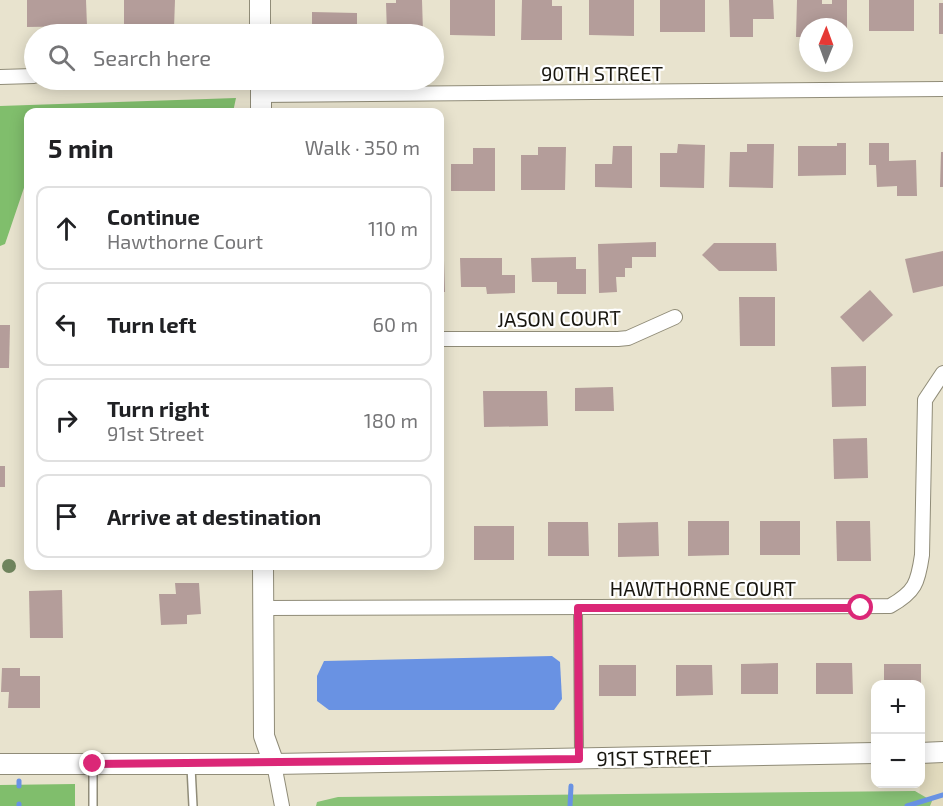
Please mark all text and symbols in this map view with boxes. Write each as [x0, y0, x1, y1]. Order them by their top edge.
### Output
north arrow [799, 18, 853, 72]
search box [24, 24, 444, 90]
icon: search [45, 41, 78, 74]
text: Search here [93, 44, 211, 70]
street label: 90TH STREET [541, 61, 663, 85]
text: 5 min [48, 132, 114, 163]
text: Walk · 350 m [305, 135, 420, 159]
text: Continue [107, 203, 200, 229]
icon: ahead [50, 212, 83, 245]
text: 110 m [368, 216, 418, 240]
text: Hawthorne Court [107, 229, 263, 253]
street label: JASON COURT [497, 305, 622, 331]
icon: left [50, 308, 83, 341]
text: Turn left [107, 311, 196, 337]
text: 60 m [373, 312, 418, 336]
text: Turn right [107, 395, 209, 421]
icon: right [50, 404, 83, 437]
text: 180 m [364, 408, 418, 432]
text: 91st Street [107, 421, 204, 445]
icon: arrive [50, 500, 83, 533]
text: Arrive at destination [107, 503, 321, 529]
street label: HAWTHORNE COURT [610, 576, 797, 600]
route start [847, 594, 873, 620]
map controls [871, 680, 925, 788]
button: + [871, 680, 925, 734]
button: − [871, 734, 925, 788]
street label: 91ST STREET [596, 744, 712, 770]
route end [79, 750, 105, 776]

